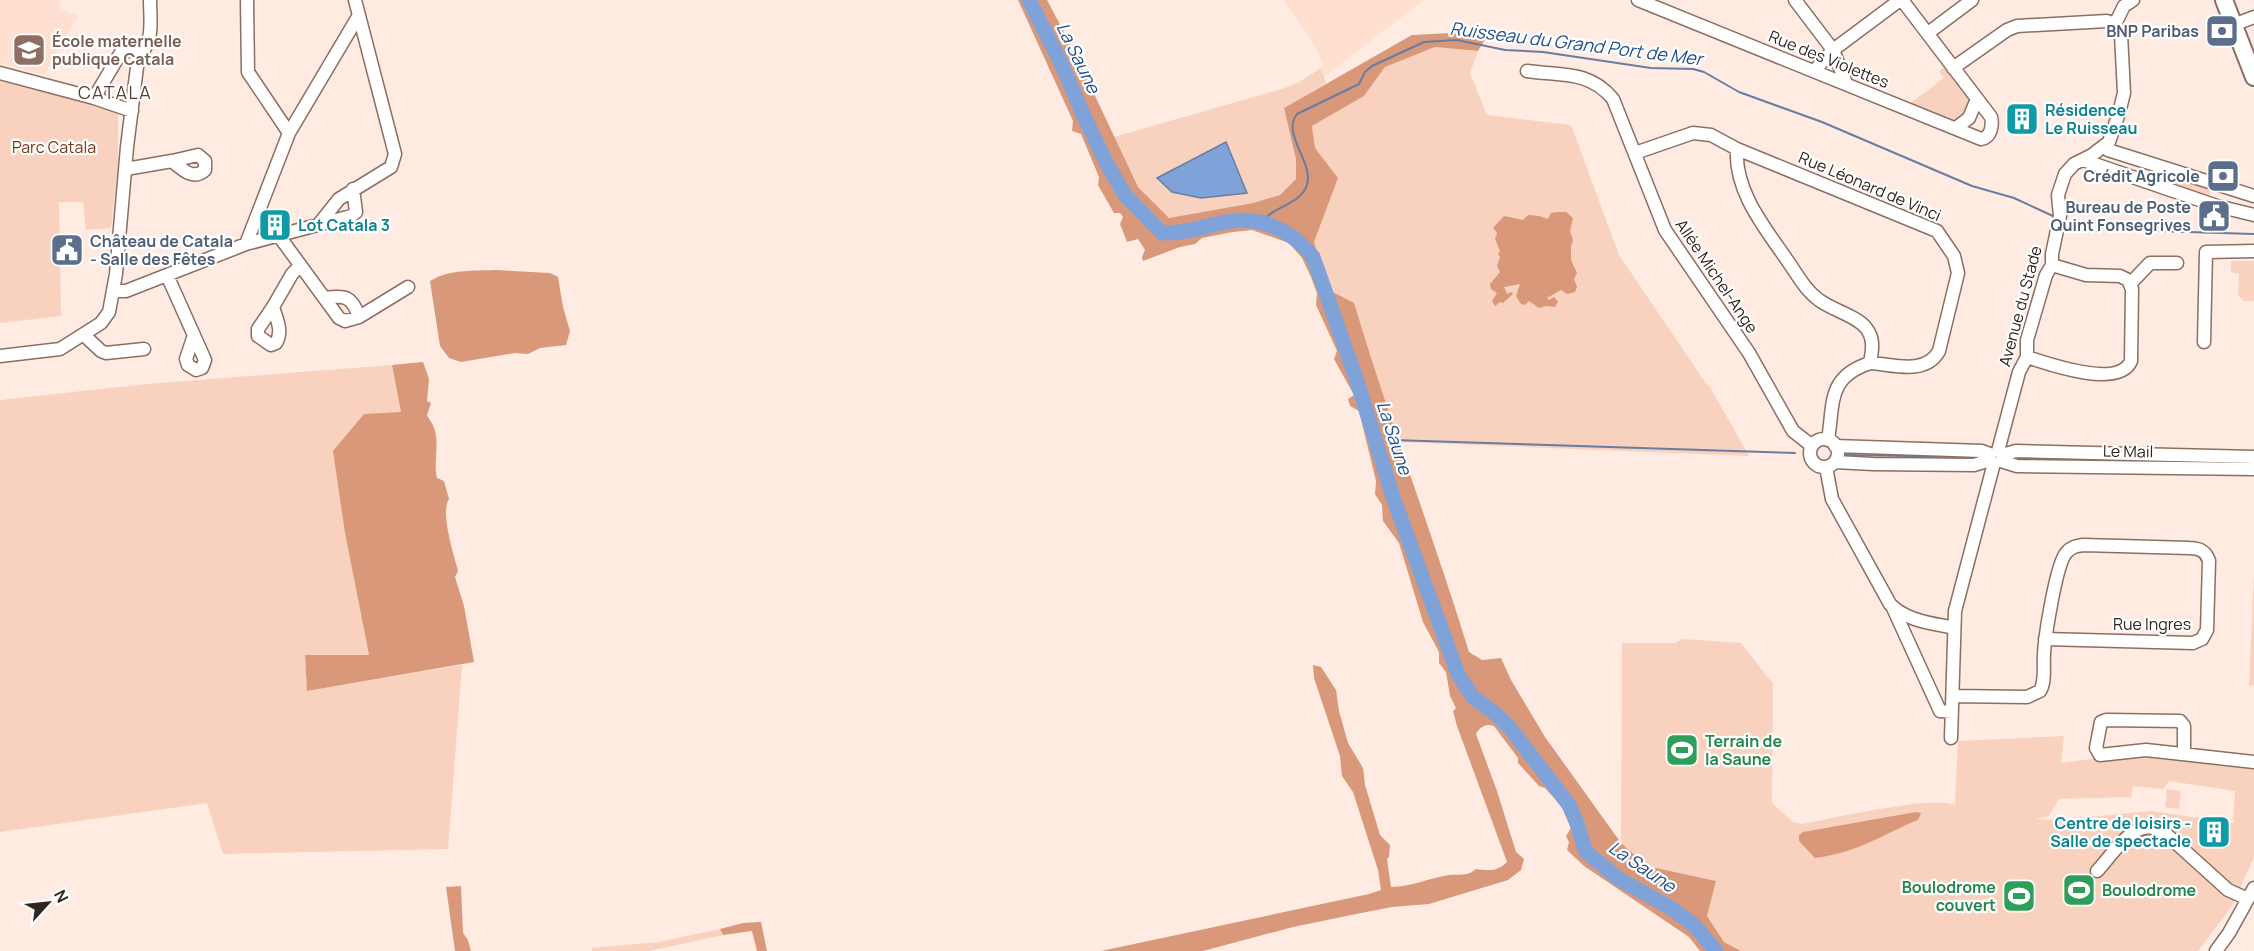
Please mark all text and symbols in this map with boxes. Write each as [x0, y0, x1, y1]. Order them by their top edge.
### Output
bank icon: BNP Paribas [2204, 13, 2240, 49]
water label: Ruisseau du Grand Port de Mer [1449, 16, 1706, 71]
water label: La Saune [1052, 18, 1107, 98]
place label: BNP Paribas [2106, 20, 2199, 42]
street label: Rue des Violettes [1766, 25, 1892, 93]
place label: École maternelle publique Catala [52, 30, 182, 70]
school or university icon: École maternelle publique Catala [11, 32, 47, 68]
district label: CATALA [78, 80, 152, 104]
place label: Résidence Le Ruisseau [2045, 99, 2137, 139]
building icon: Résidence Le Ruisseau [2004, 101, 2040, 137]
park label: Parc Catala [12, 136, 96, 158]
street label: Rue Léonard de Vinci [1795, 146, 1945, 226]
bank icon: Crédit Agricole [2205, 158, 2241, 194]
place label: Crédit Agricole [2083, 165, 2200, 187]
place label: Bureau de Poste Quint Fonsegrives [2050, 196, 2191, 236]
public building icon: Bureau de Poste Quint Fonsegrives [2196, 198, 2232, 234]
building icon: Lot Catala 3 [257, 207, 293, 243]
place label: Lot Catala 3 [298, 214, 390, 236]
street label: Allée Michel-Ange [1671, 215, 1763, 337]
place label: Château de Catala - Salle des Fêtes [90, 230, 233, 270]
public building icon: Château de Catala - Salle des Fêtes [49, 232, 85, 268]
street label: Avenue du Stade [1993, 243, 2047, 369]
water label: La Saune [1372, 398, 1419, 479]
street label: Le Mail [2103, 440, 2153, 462]
street label: Rue Ingres [2113, 613, 2191, 635]
place label: Terrain de la Saune [1705, 730, 1782, 770]
sports icon: Terrain de la Saune [1664, 732, 1700, 768]
place label: Centre de loisirs - Salle de spectacle [2050, 812, 2191, 852]
building icon: Centre de loisirs - Salle de spectacle [2196, 814, 2232, 850]
water label: La Saune [1604, 835, 1682, 898]
sports icon: Boulodrome [2061, 872, 2097, 908]
north arrow [18, 873, 78, 933]
place label: Boulodrome couvert [1902, 876, 1996, 916]
sports icon: Boulodrome couvert [2001, 878, 2037, 914]
place label: Boulodrome [2102, 879, 2197, 901]
text: N [49, 886, 74, 906]

